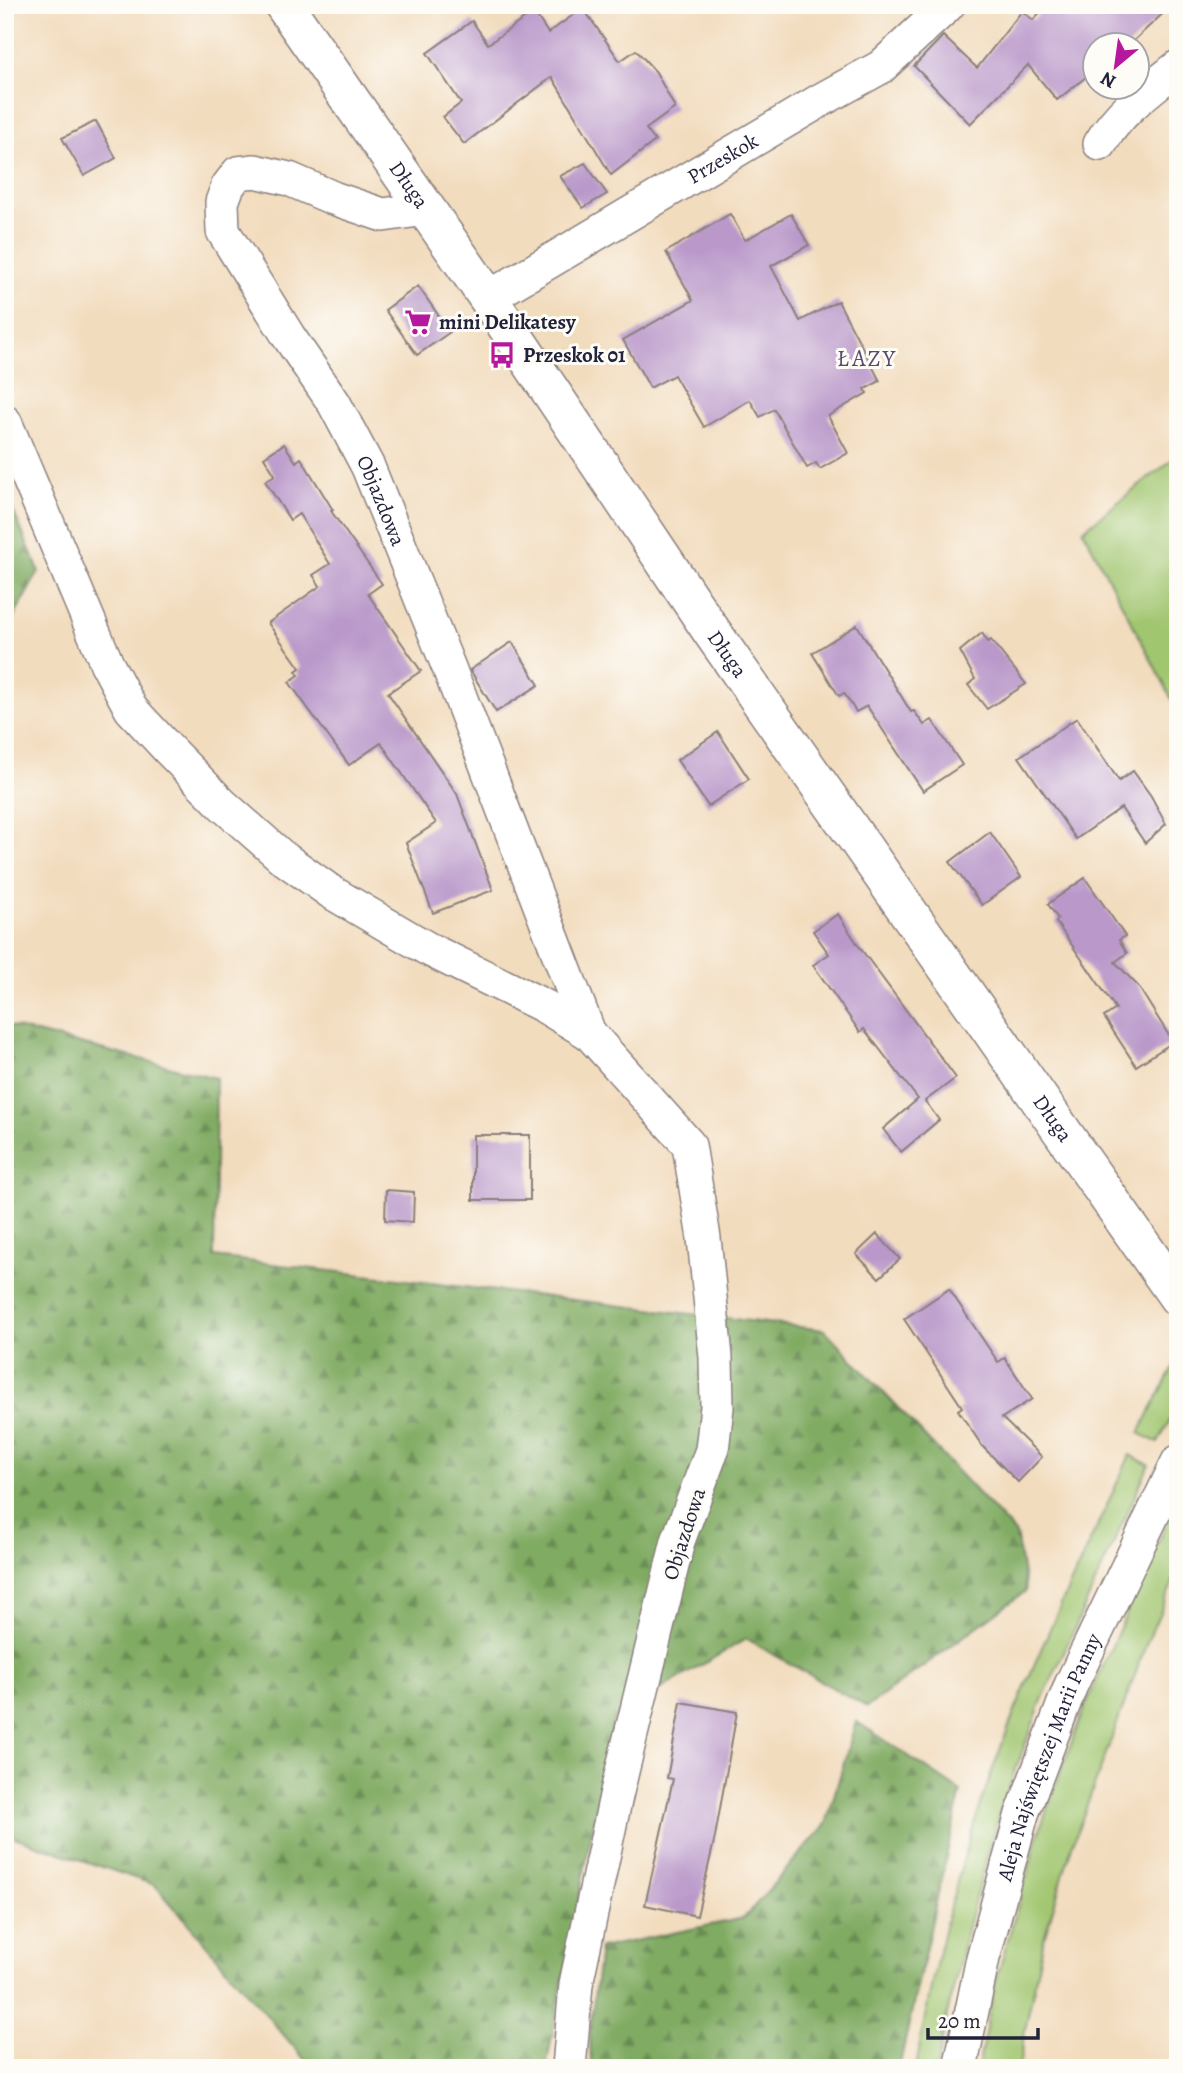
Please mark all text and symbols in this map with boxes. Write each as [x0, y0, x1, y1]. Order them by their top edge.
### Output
north arrow [1082, 32, 1152, 102]
text: N [1096, 65, 1121, 95]
street label: Przeskok [682, 126, 764, 190]
street label: Długa [383, 155, 436, 214]
supermarket icon: mini Delikatesy [403, 307, 433, 337]
place label: mini Delikatesy [439, 308, 577, 336]
bus stop icon: Przeskok 01 [487, 340, 517, 370]
place label: Przeskok 01 [523, 341, 626, 369]
district label: ŁAZY [837, 343, 897, 374]
street label: Objazdowa [350, 450, 412, 550]
street label: Długa [701, 625, 754, 683]
street label: Długa [1026, 1089, 1079, 1148]
street label: Objazdowa [656, 1484, 712, 1584]
street label: Aleja Najświętszej Marii Panny [990, 1628, 1108, 1885]
scale bar [928, 1996, 1038, 2040]
text: 20 m [938, 2007, 981, 2035]

